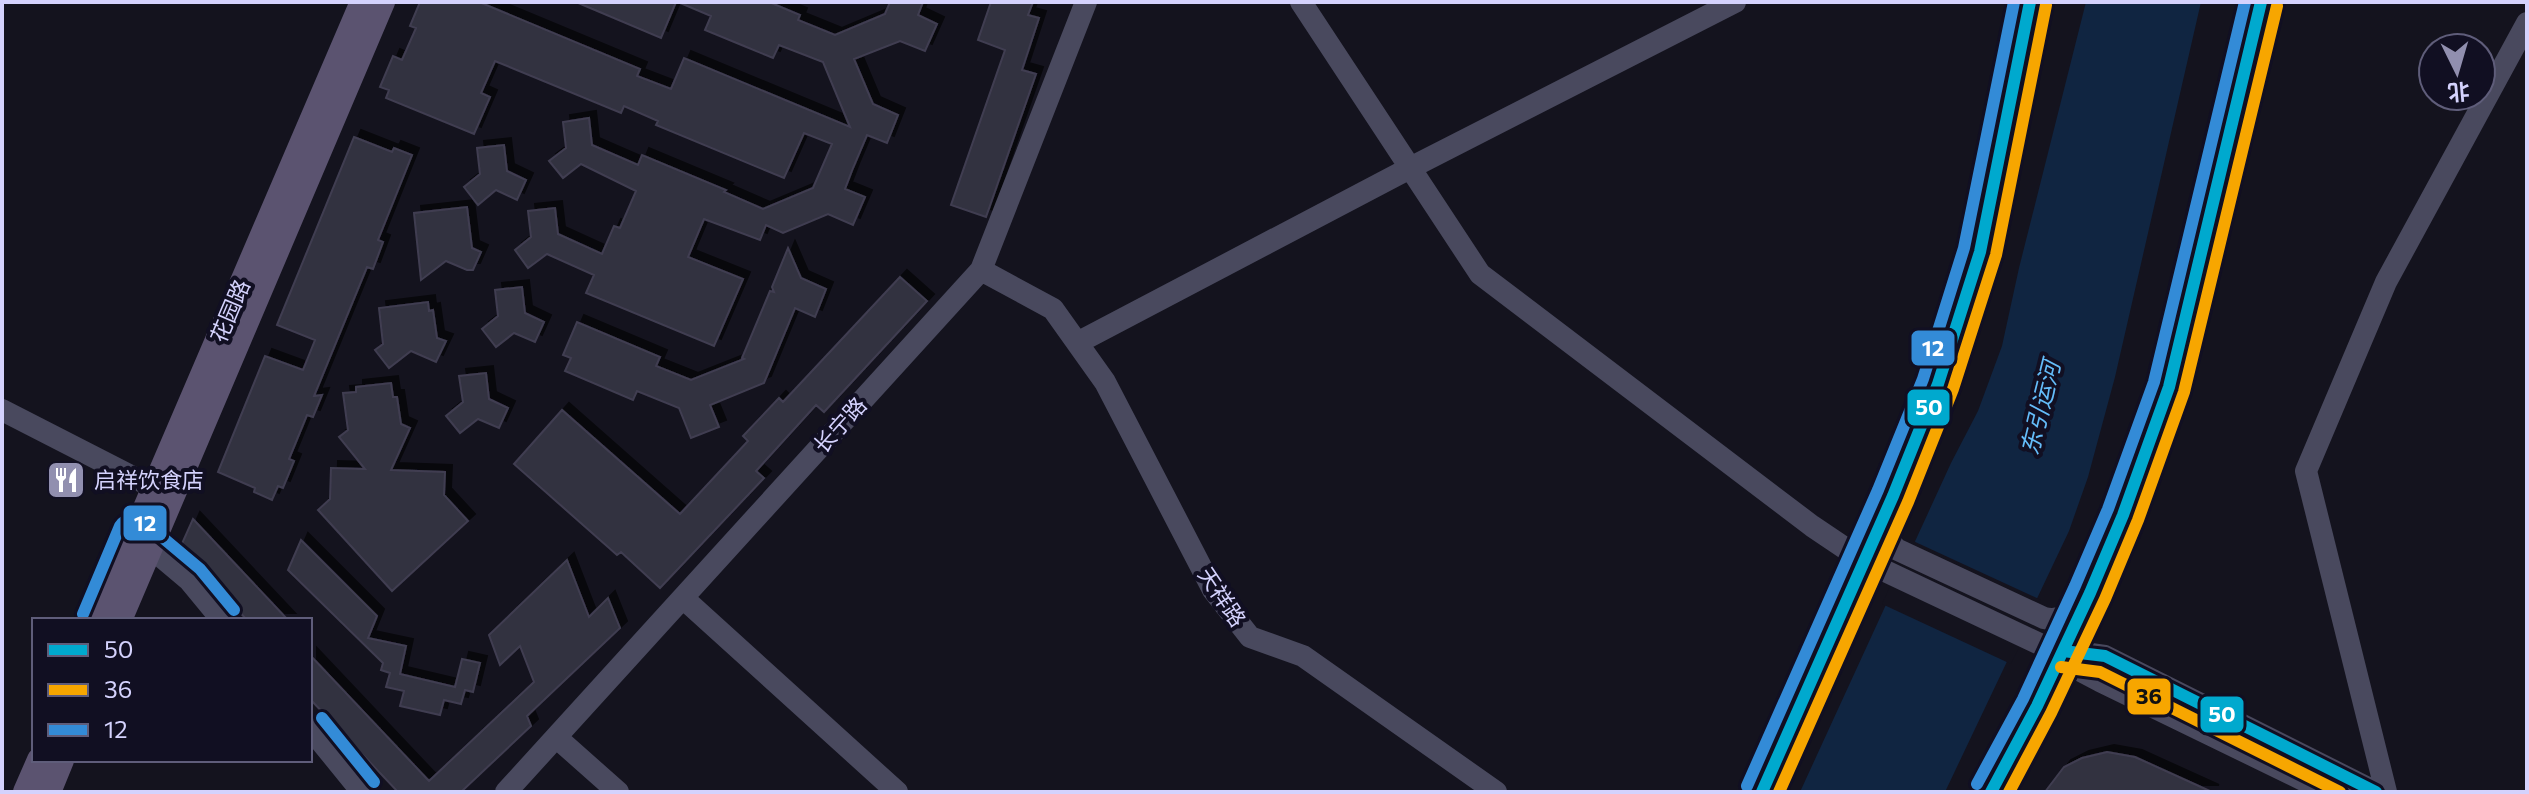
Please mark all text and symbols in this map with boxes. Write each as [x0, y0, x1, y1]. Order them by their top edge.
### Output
north arrow [2417, 32, 2497, 112]
text: 北 [2447, 78, 2471, 107]
street label: 花园路 [204, 275, 255, 346]
line badge: 12 [1910, 329, 1956, 367]
text: 12 [1922, 334, 1944, 361]
water label: 东引运河 [2014, 354, 2066, 458]
line badge: 50 [1906, 388, 1951, 427]
street label: 长宁路 [808, 391, 872, 458]
text: 50 [1915, 393, 1943, 420]
restaurant icon: 启祥饮食店 [45, 459, 87, 501]
place label: 启祥饮食店 [94, 466, 204, 493]
line badge: 12 [122, 504, 168, 542]
text: 12 [134, 509, 156, 536]
street label: 天祥路 [1193, 562, 1252, 632]
legend [32, 618, 312, 762]
text: 50 [104, 634, 133, 663]
text: 36 [104, 674, 132, 703]
line badge: 36 [2126, 677, 2172, 716]
text: 36 [2136, 682, 2162, 709]
line badge: 50 [2199, 695, 2245, 734]
text: 50 [2208, 700, 2236, 727]
text: 12 [104, 714, 128, 743]

